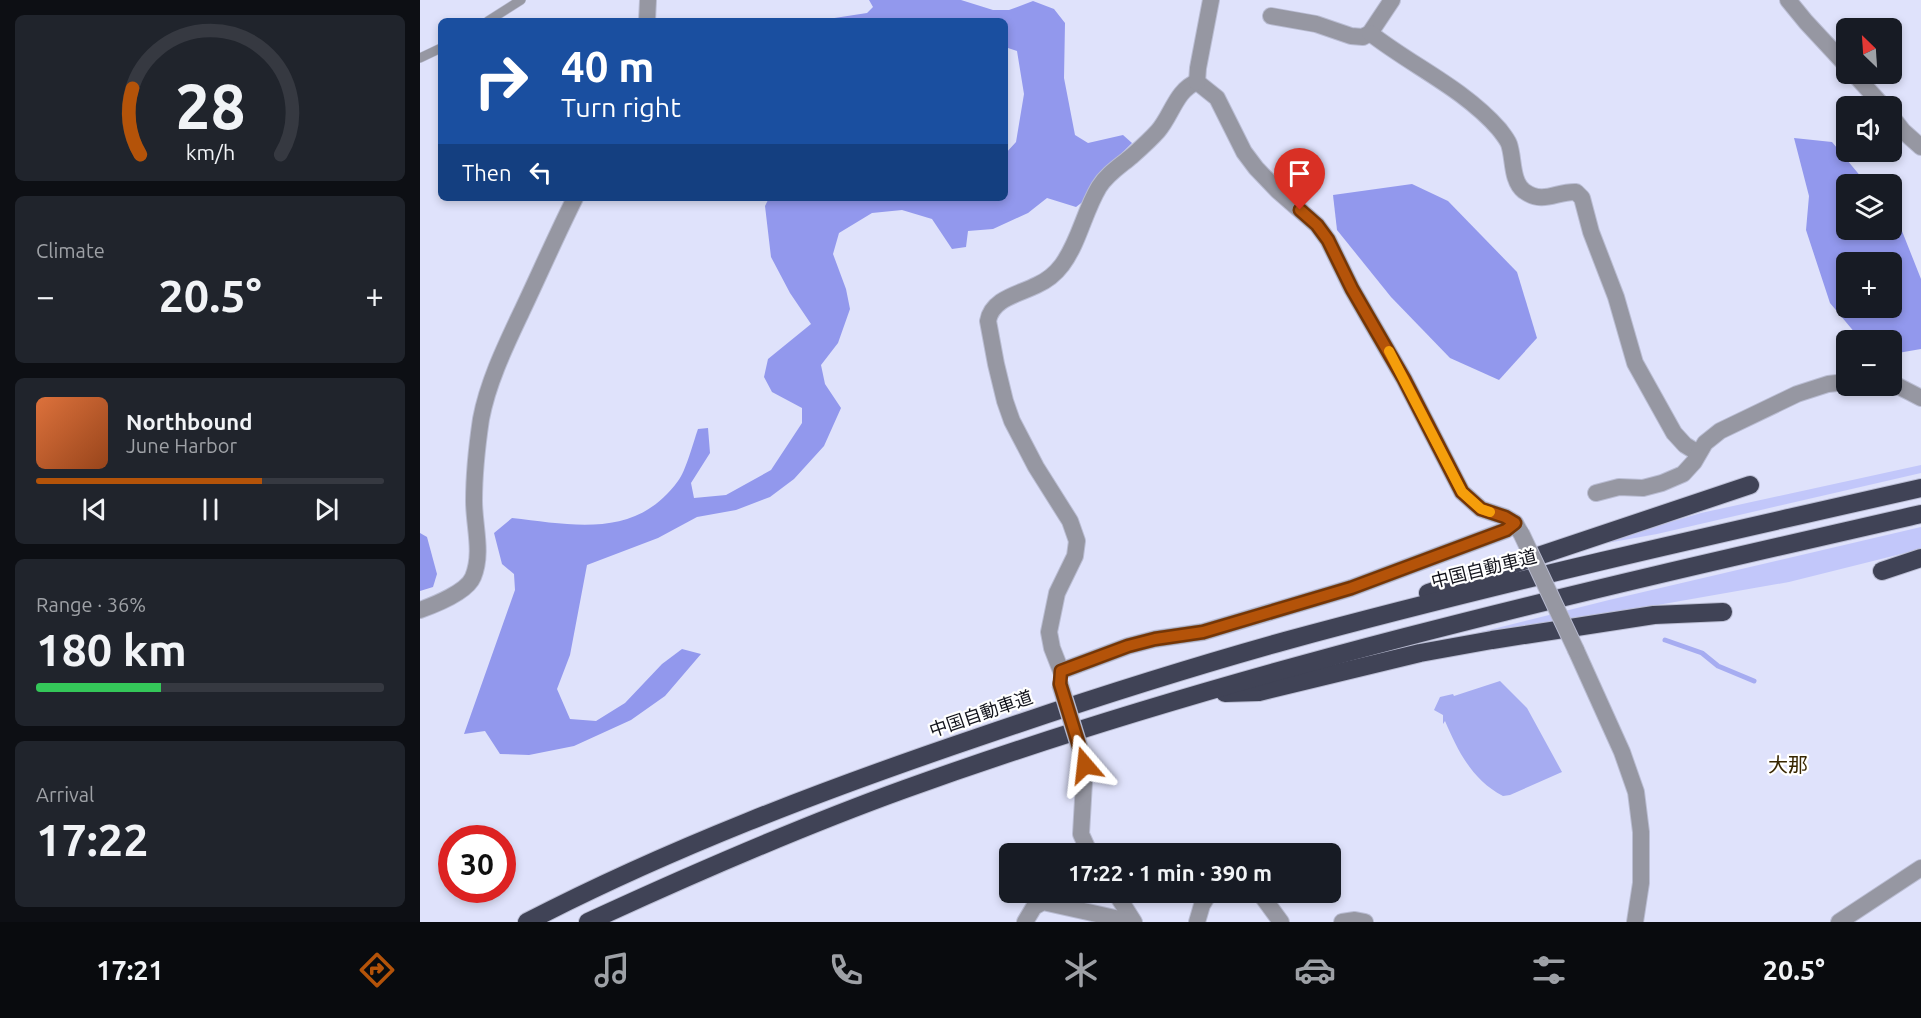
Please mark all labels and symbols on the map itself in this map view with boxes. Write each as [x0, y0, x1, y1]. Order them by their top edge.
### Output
north arrow [1836, 18, 1902, 84]
pin [1274, 148, 1325, 210]
street label: 中国自動車道 [1429, 545, 1539, 591]
street label: 中国自動車道 [926, 686, 1035, 740]
position arrow [1053, 733, 1117, 797]
district label: 大那 [1768, 753, 1808, 776]
speed limit sign: 30 [438, 825, 516, 903]

